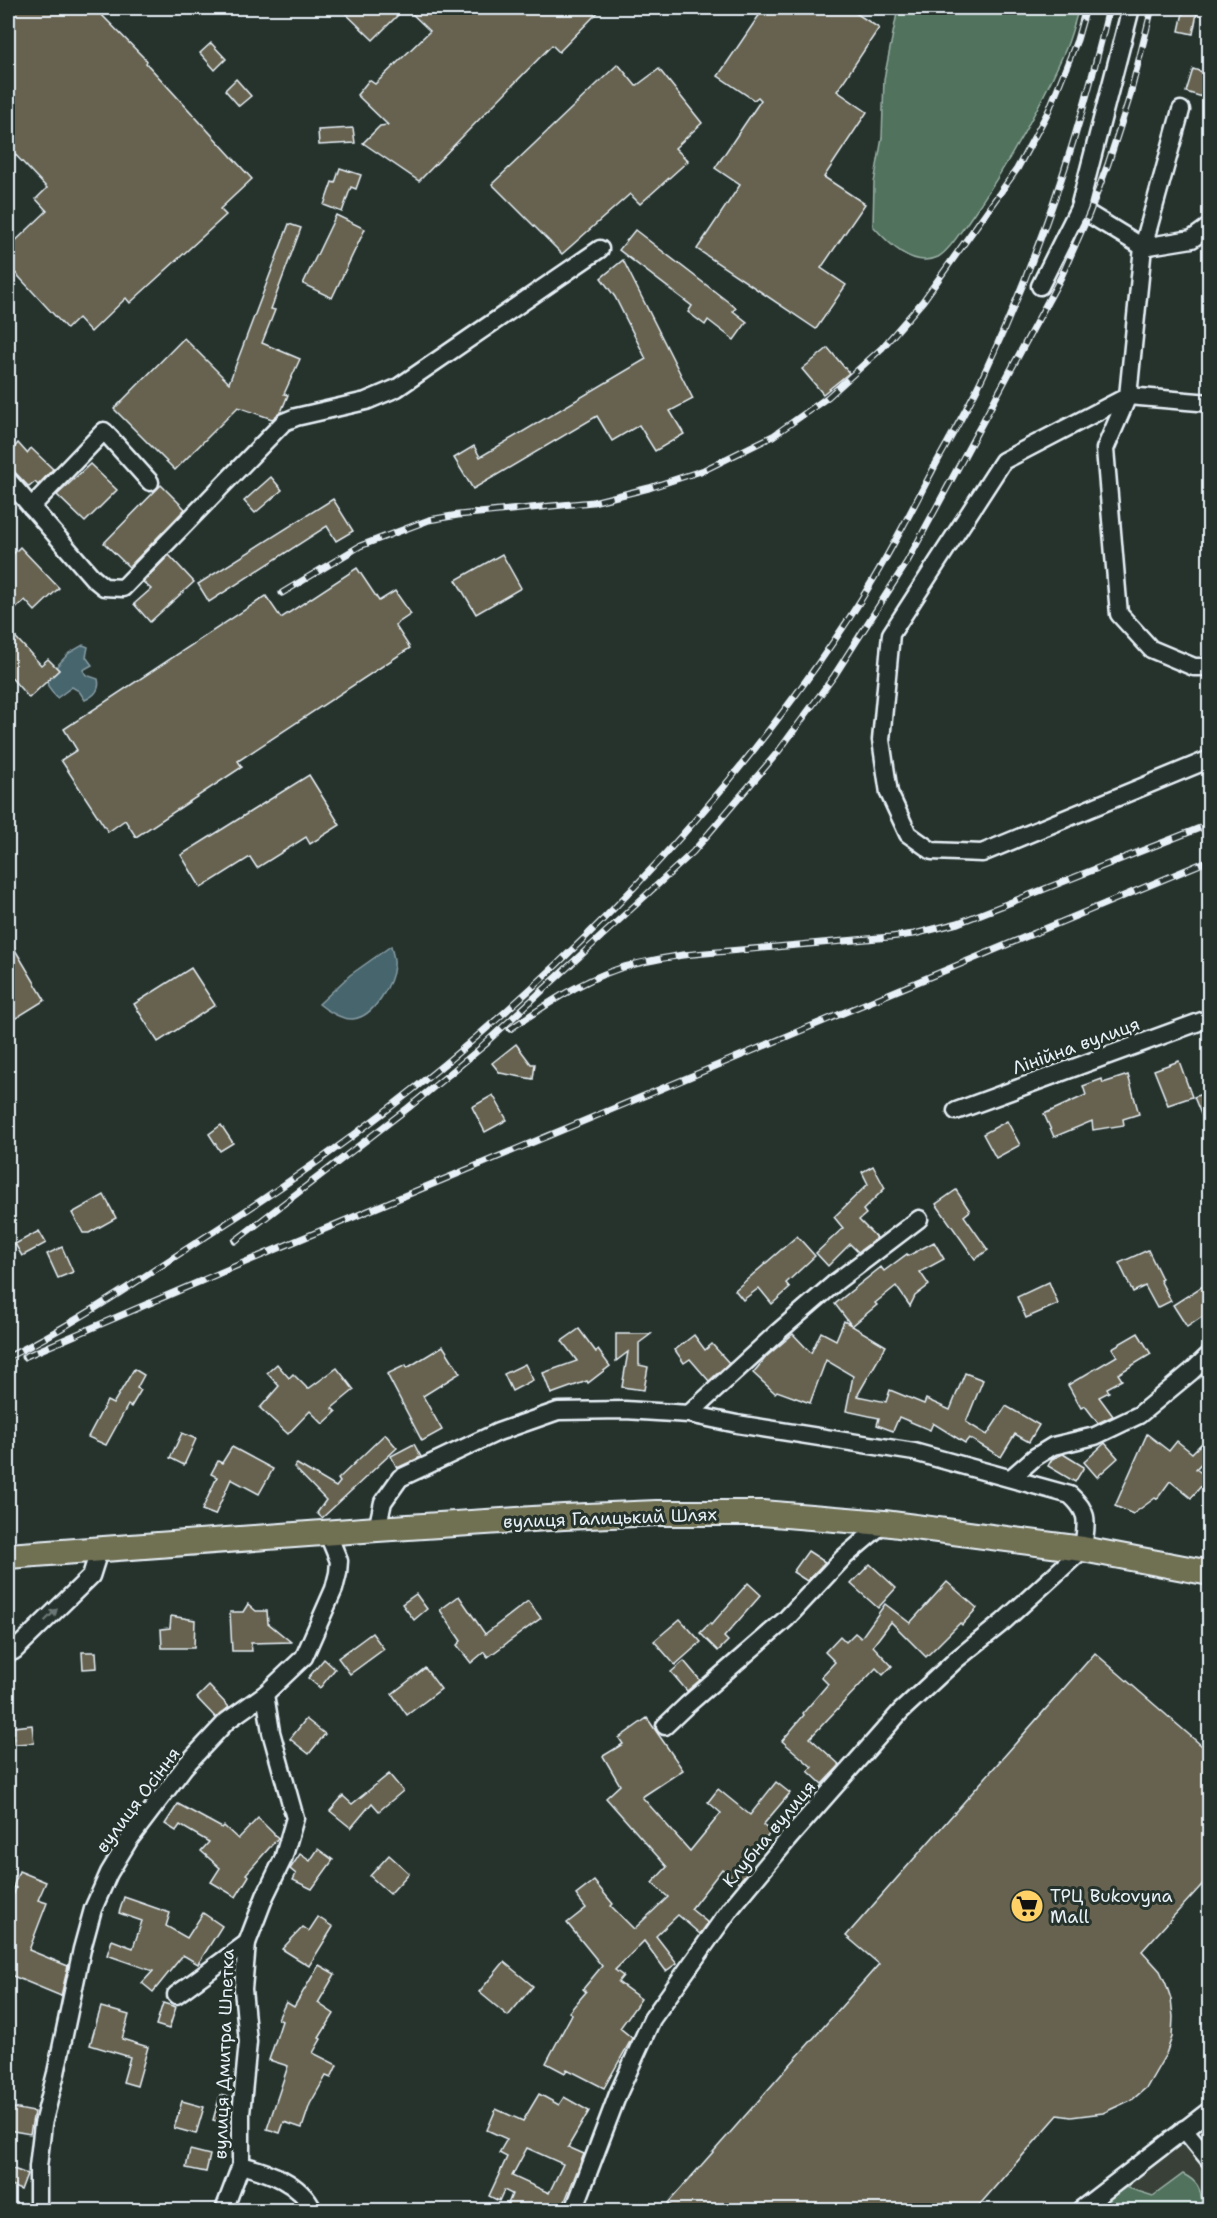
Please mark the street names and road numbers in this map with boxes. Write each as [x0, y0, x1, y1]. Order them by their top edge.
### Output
street label: Лінійна вулиця [1009, 1012, 1143, 1080]
street label: вулиця Галицький Шлях [503, 1502, 717, 1534]
street label: вулиця Осіння [90, 1742, 186, 1858]
street label: Клубна вулиця [717, 1775, 821, 1893]
street label: вулиця Дмитра Шпетка [208, 1948, 240, 2160]

